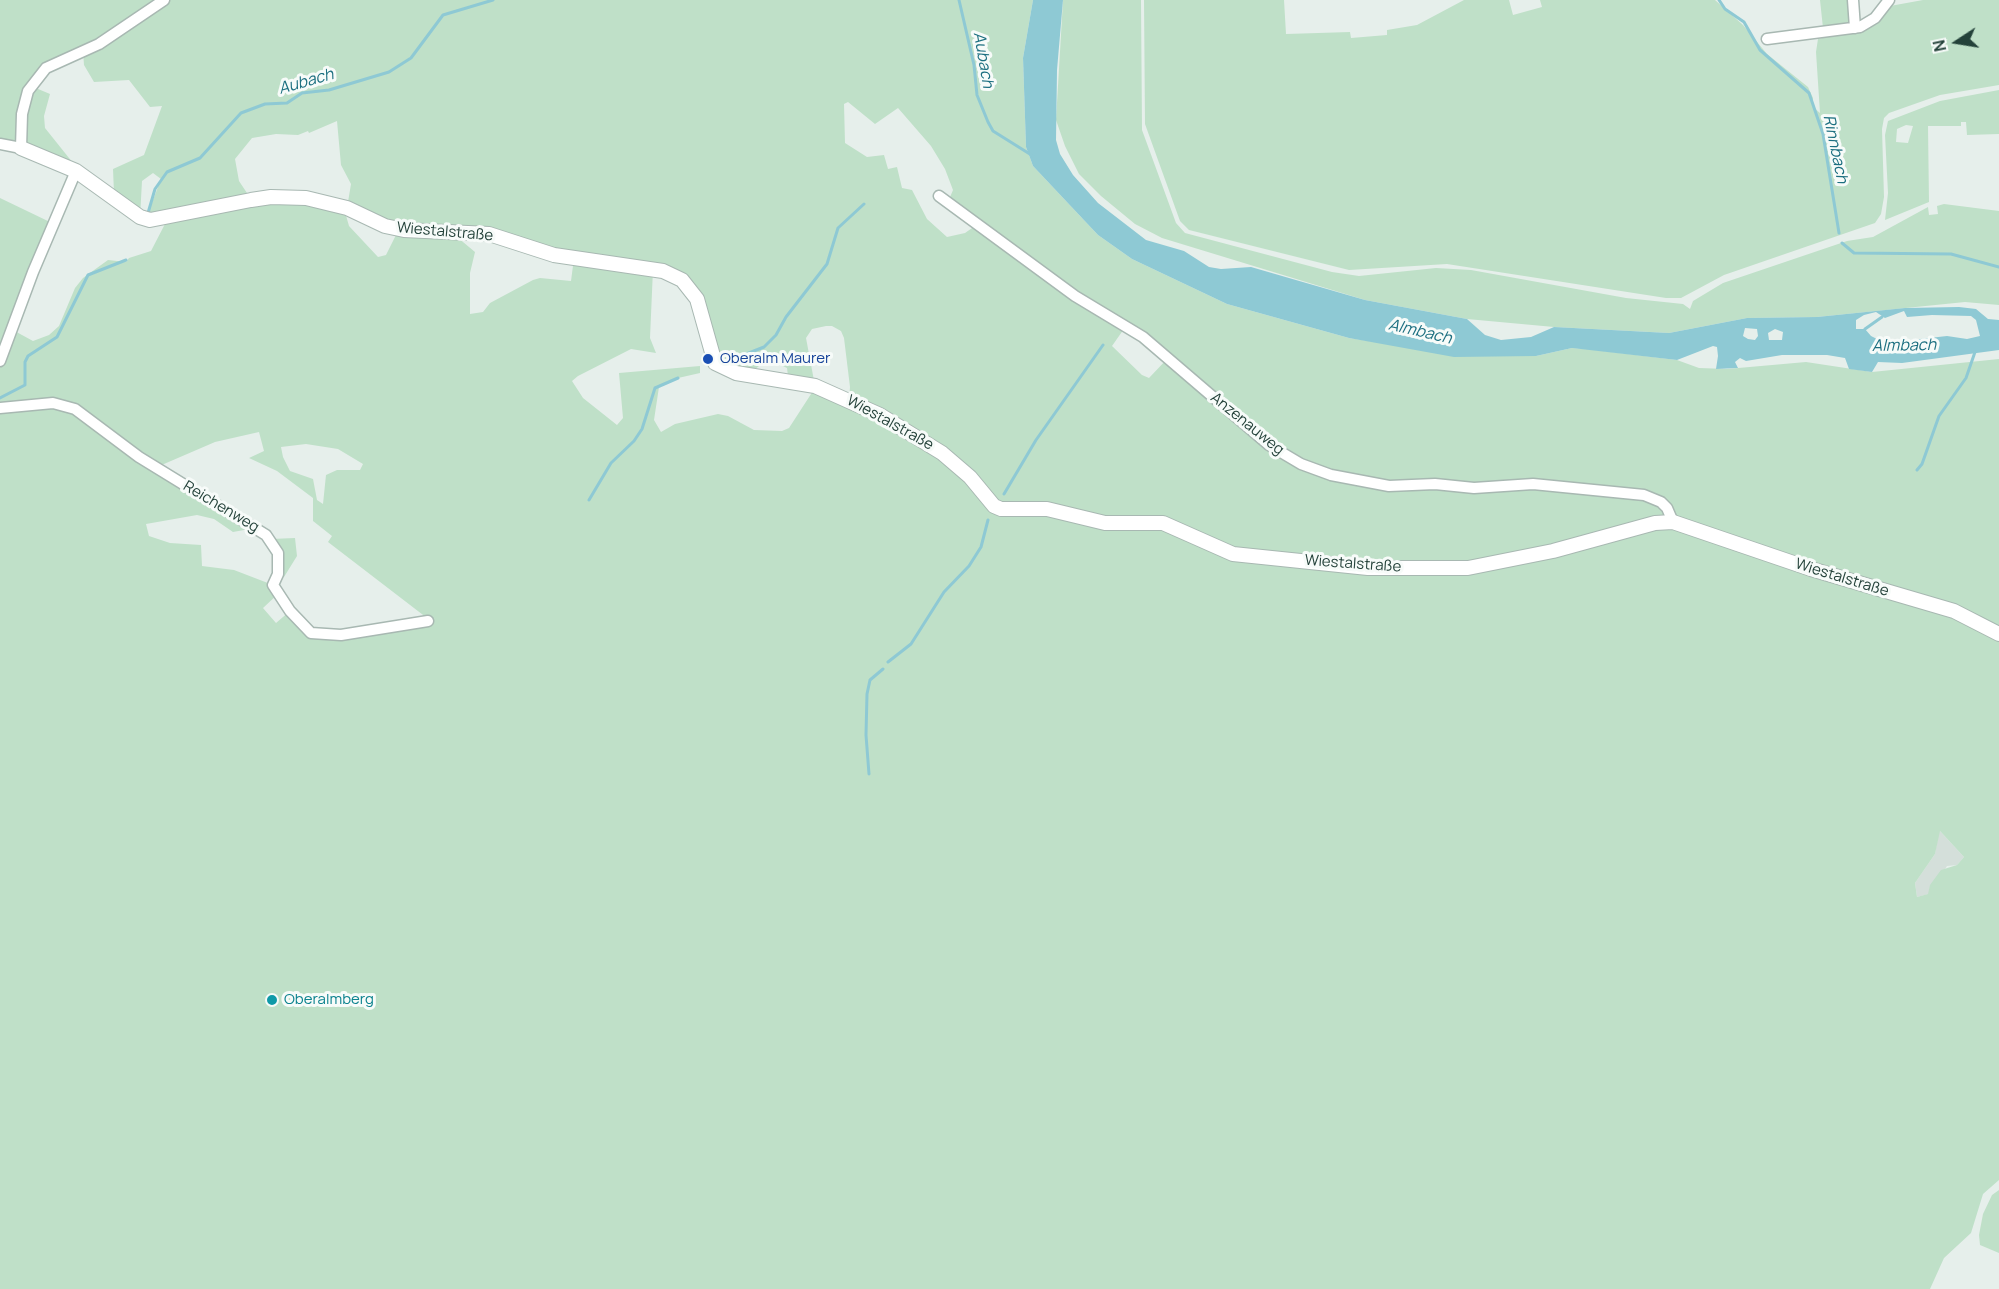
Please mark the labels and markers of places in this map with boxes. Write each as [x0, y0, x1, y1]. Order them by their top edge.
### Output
place label: Oberalm Maurer [720, 350, 830, 368]
marker: Oberalm Maurer [701, 352, 715, 366]
place label: Oberalmberg [284, 991, 374, 1009]
marker: Oberalmberg [265, 993, 279, 1007]

